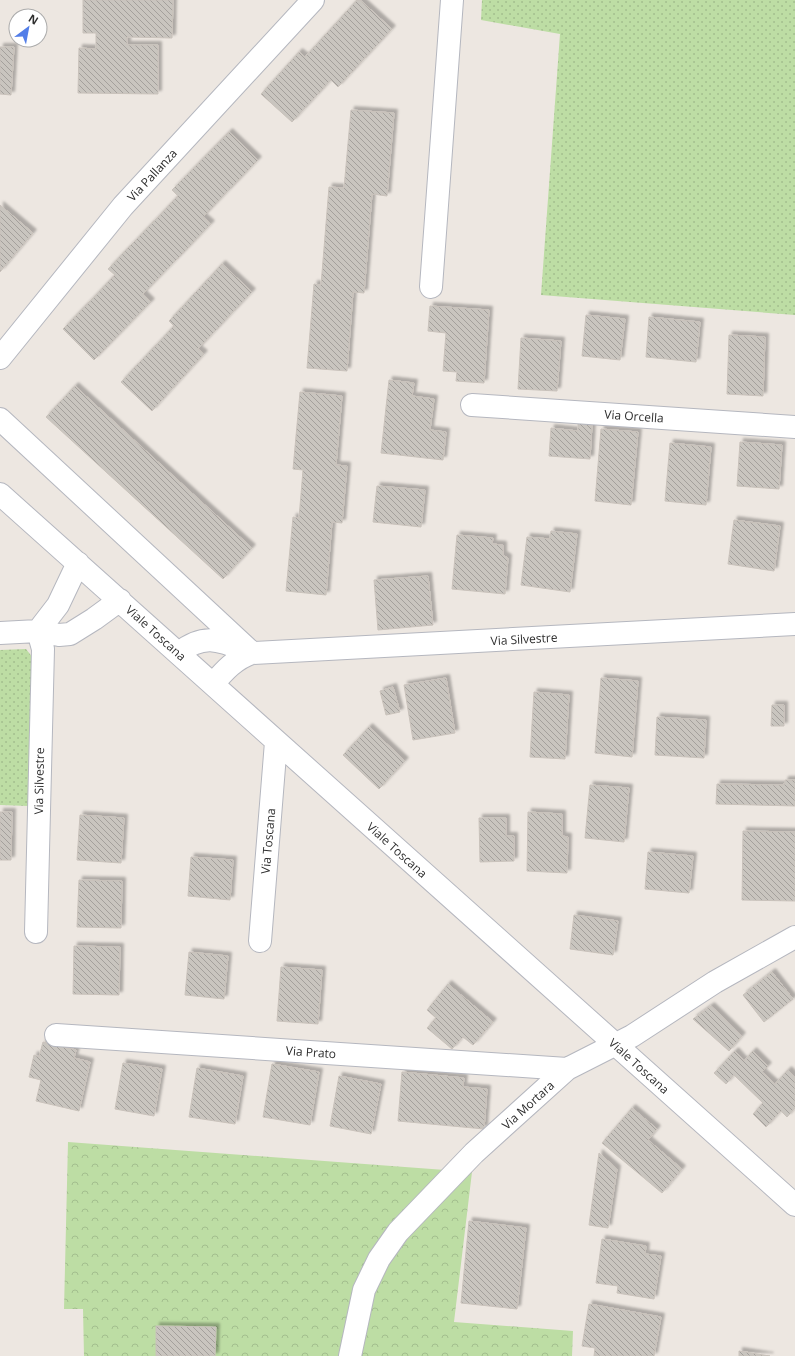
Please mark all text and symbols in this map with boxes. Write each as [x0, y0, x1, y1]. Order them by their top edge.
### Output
north arrow [8, 8, 48, 48]
text: N [26, 10, 41, 28]
street label: Via Pallanza [123, 145, 181, 205]
street label: Via Orcella [604, 405, 664, 427]
street label: Viale Toscana [122, 601, 190, 665]
street label: Via Silvestre [490, 629, 558, 649]
street label: Via Silvestre [30, 747, 48, 815]
street label: Via Toscana [257, 807, 279, 875]
street label: Viale Toscana [363, 818, 431, 882]
street label: Viale Toscana [605, 1034, 673, 1098]
street label: Via Prato [285, 1042, 337, 1062]
street label: Via Mortara [498, 1077, 558, 1133]

